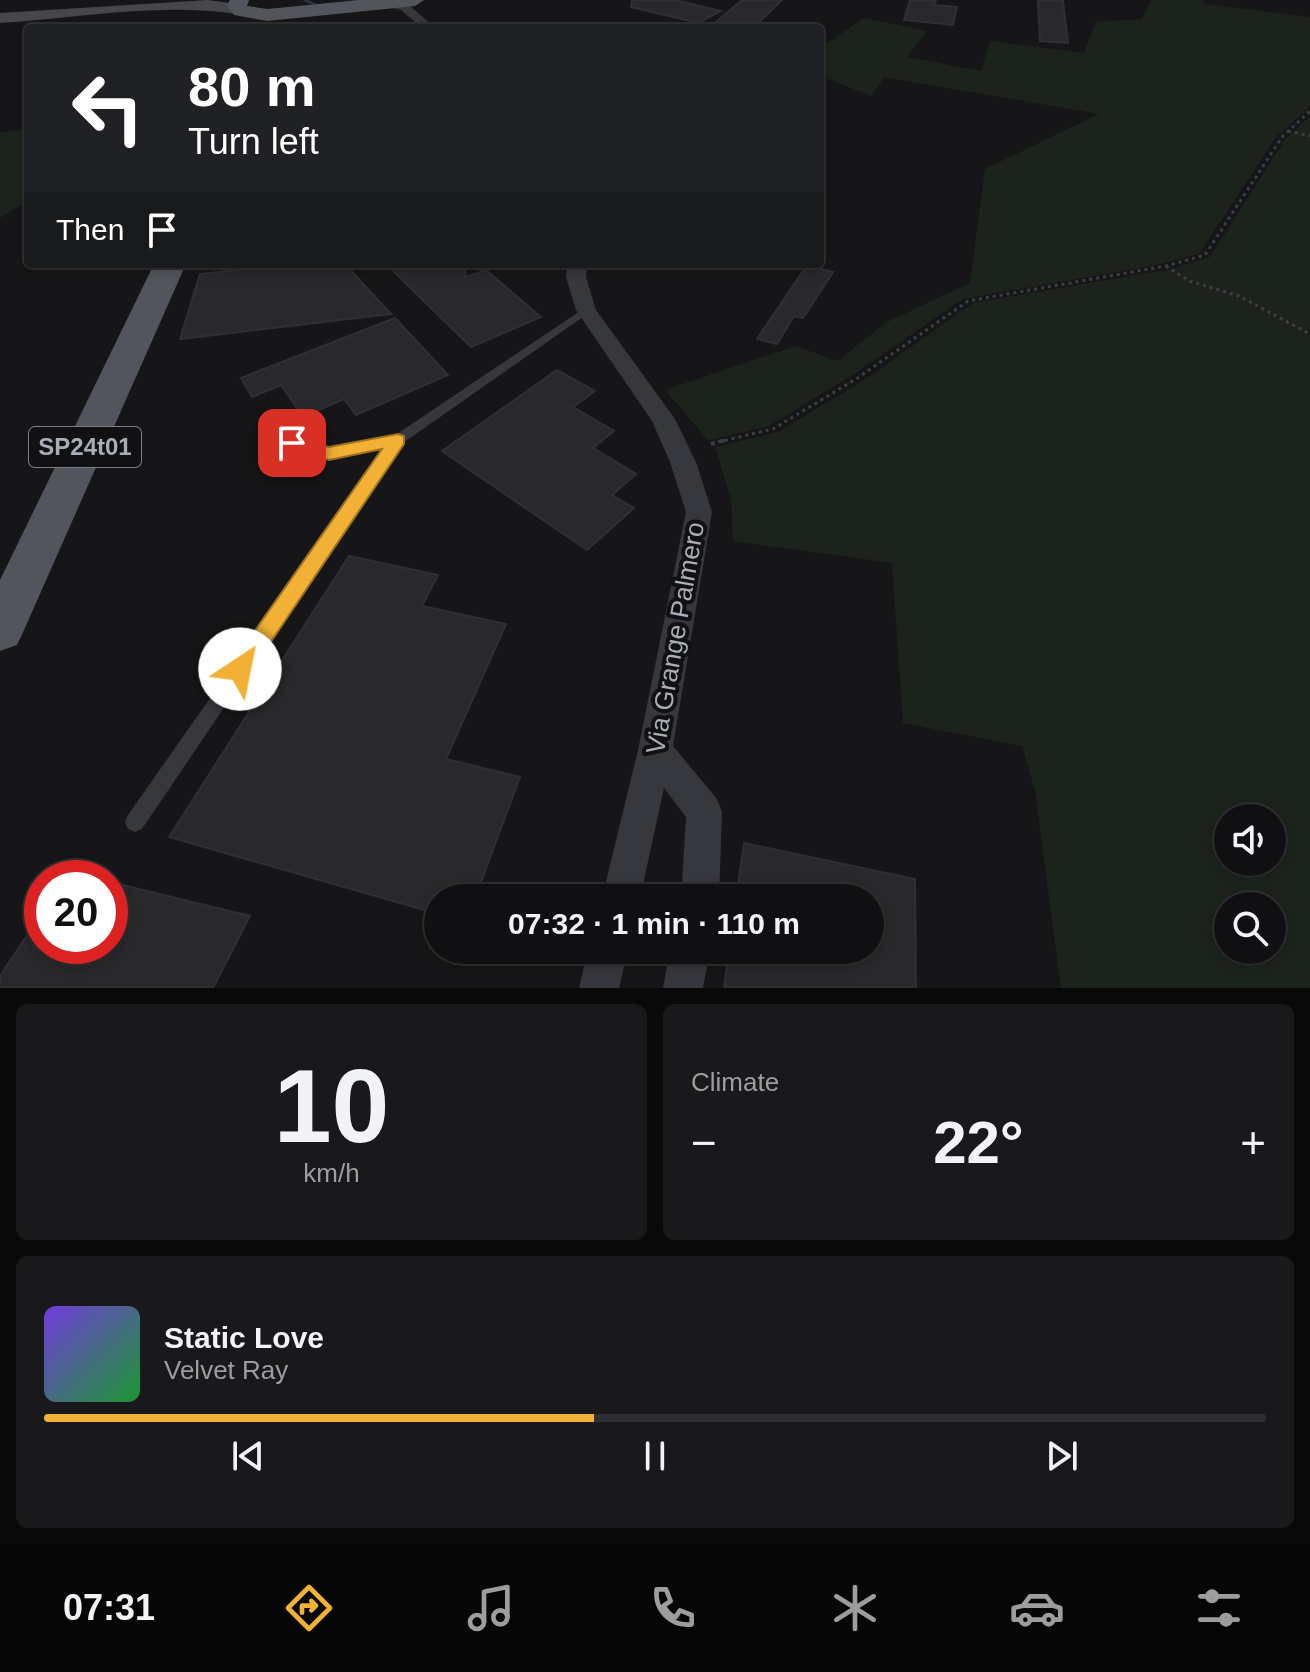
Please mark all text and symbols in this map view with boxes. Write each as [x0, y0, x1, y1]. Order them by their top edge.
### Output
text: 80 m [188, 55, 316, 118]
icon: left [56, 56, 160, 160]
text: Turn left [188, 121, 319, 162]
icon: arrive [140, 208, 184, 252]
text: Then [56, 213, 124, 246]
pin [258, 409, 326, 477]
icon: arrive [270, 421, 314, 465]
road number: SP24t01 [29, 427, 141, 467]
street label: Via Grange Palmero [640, 520, 710, 756]
position arrow [198, 627, 282, 711]
map controls [1214, 804, 1286, 964]
button: sound [1214, 804, 1286, 876]
speed limit sign: 20 [24, 860, 128, 964]
button: search [1214, 892, 1286, 964]
text: 07:32 · 1 min · 110 m [508, 907, 800, 940]
text: 10 [274, 1048, 389, 1164]
text: Climate [691, 1067, 779, 1097]
text: 22° [933, 1109, 1024, 1176]
text: − [691, 1118, 717, 1167]
text: + [1240, 1118, 1266, 1167]
text: km/h [303, 1158, 360, 1188]
text: Static Love [164, 1321, 324, 1354]
text: Velvet Ray [164, 1355, 288, 1385]
icon: previous [226, 1434, 270, 1478]
icon: pause [633, 1434, 677, 1478]
icon: next [1040, 1434, 1084, 1478]
icon: directions [281, 1580, 337, 1636]
icon: music [463, 1580, 519, 1636]
icon: phone [645, 1580, 701, 1636]
icon: climate [827, 1580, 883, 1636]
icon: car [1009, 1580, 1065, 1636]
icon: filters [1191, 1580, 1247, 1636]
text: 07:31 [63, 1587, 155, 1628]

